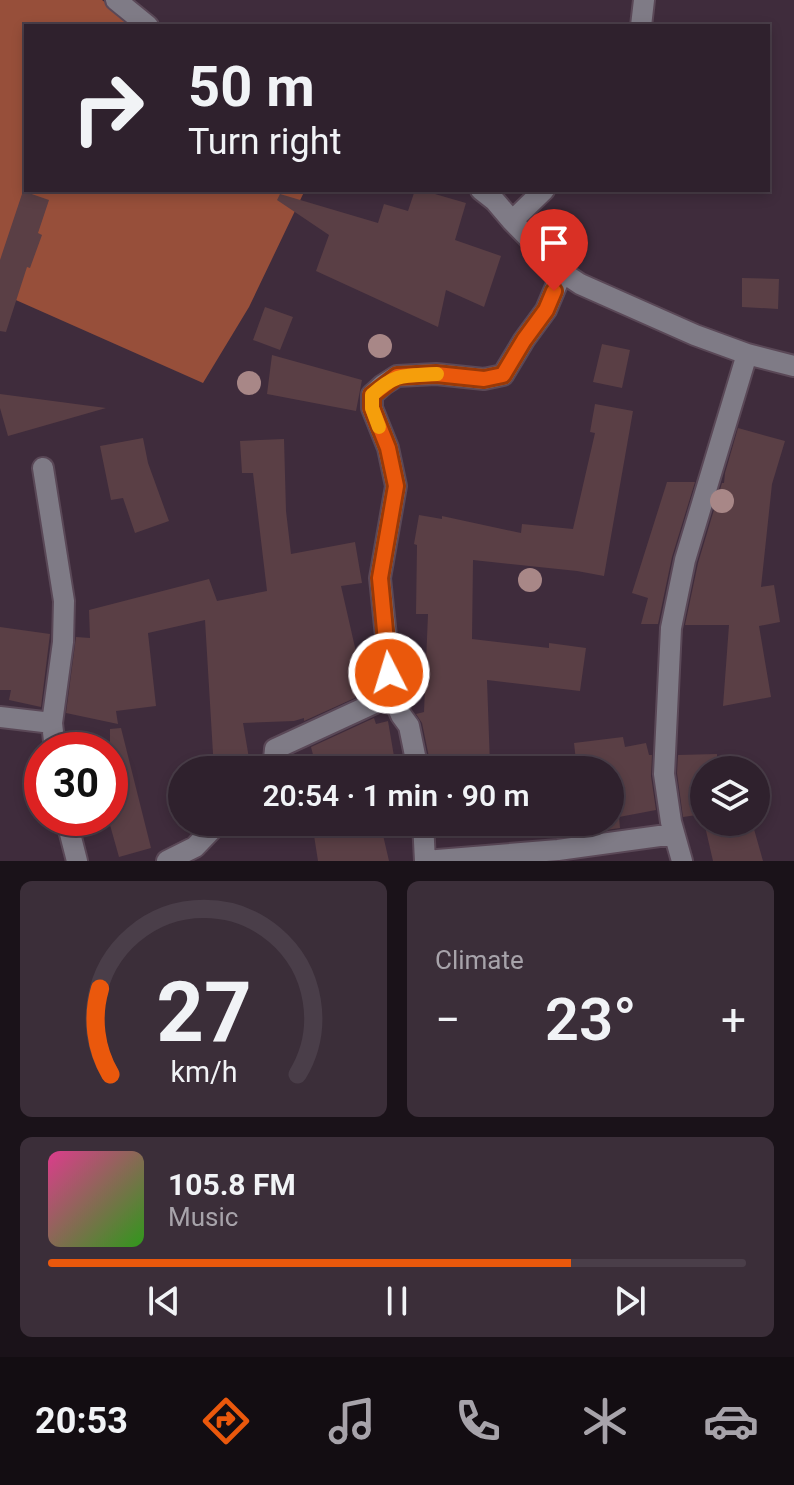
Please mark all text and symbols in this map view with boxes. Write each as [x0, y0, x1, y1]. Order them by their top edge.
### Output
text: 50 m [188, 54, 315, 120]
icon: right [56, 56, 160, 160]
text: Turn right [188, 121, 341, 163]
pin [520, 209, 588, 291]
icon: arrive [532, 221, 576, 265]
position arrow [347, 631, 431, 715]
speed limit sign: 30 [24, 732, 128, 836]
map controls [690, 756, 770, 836]
button: layers [690, 756, 770, 836]
text: 20:54 · 1 min · 90 m [262, 778, 530, 813]
text: Climate [435, 945, 524, 975]
text: 27 [156, 964, 251, 1061]
text: 23° [545, 984, 636, 1055]
text: − [435, 994, 460, 1046]
text: + [721, 994, 746, 1046]
text: km/h [170, 1055, 237, 1089]
text: 105.8 FM [168, 1167, 296, 1202]
text: Music [168, 1202, 238, 1232]
icon: previous [142, 1279, 186, 1323]
icon: pause [375, 1279, 419, 1323]
icon: next [608, 1279, 652, 1323]
icon: directions [198, 1393, 254, 1449]
icon: music [324, 1393, 380, 1449]
icon: phone [450, 1393, 506, 1449]
icon: climate [577, 1393, 633, 1449]
icon: car [703, 1393, 759, 1449]
text: 20:53 [35, 1400, 128, 1442]

